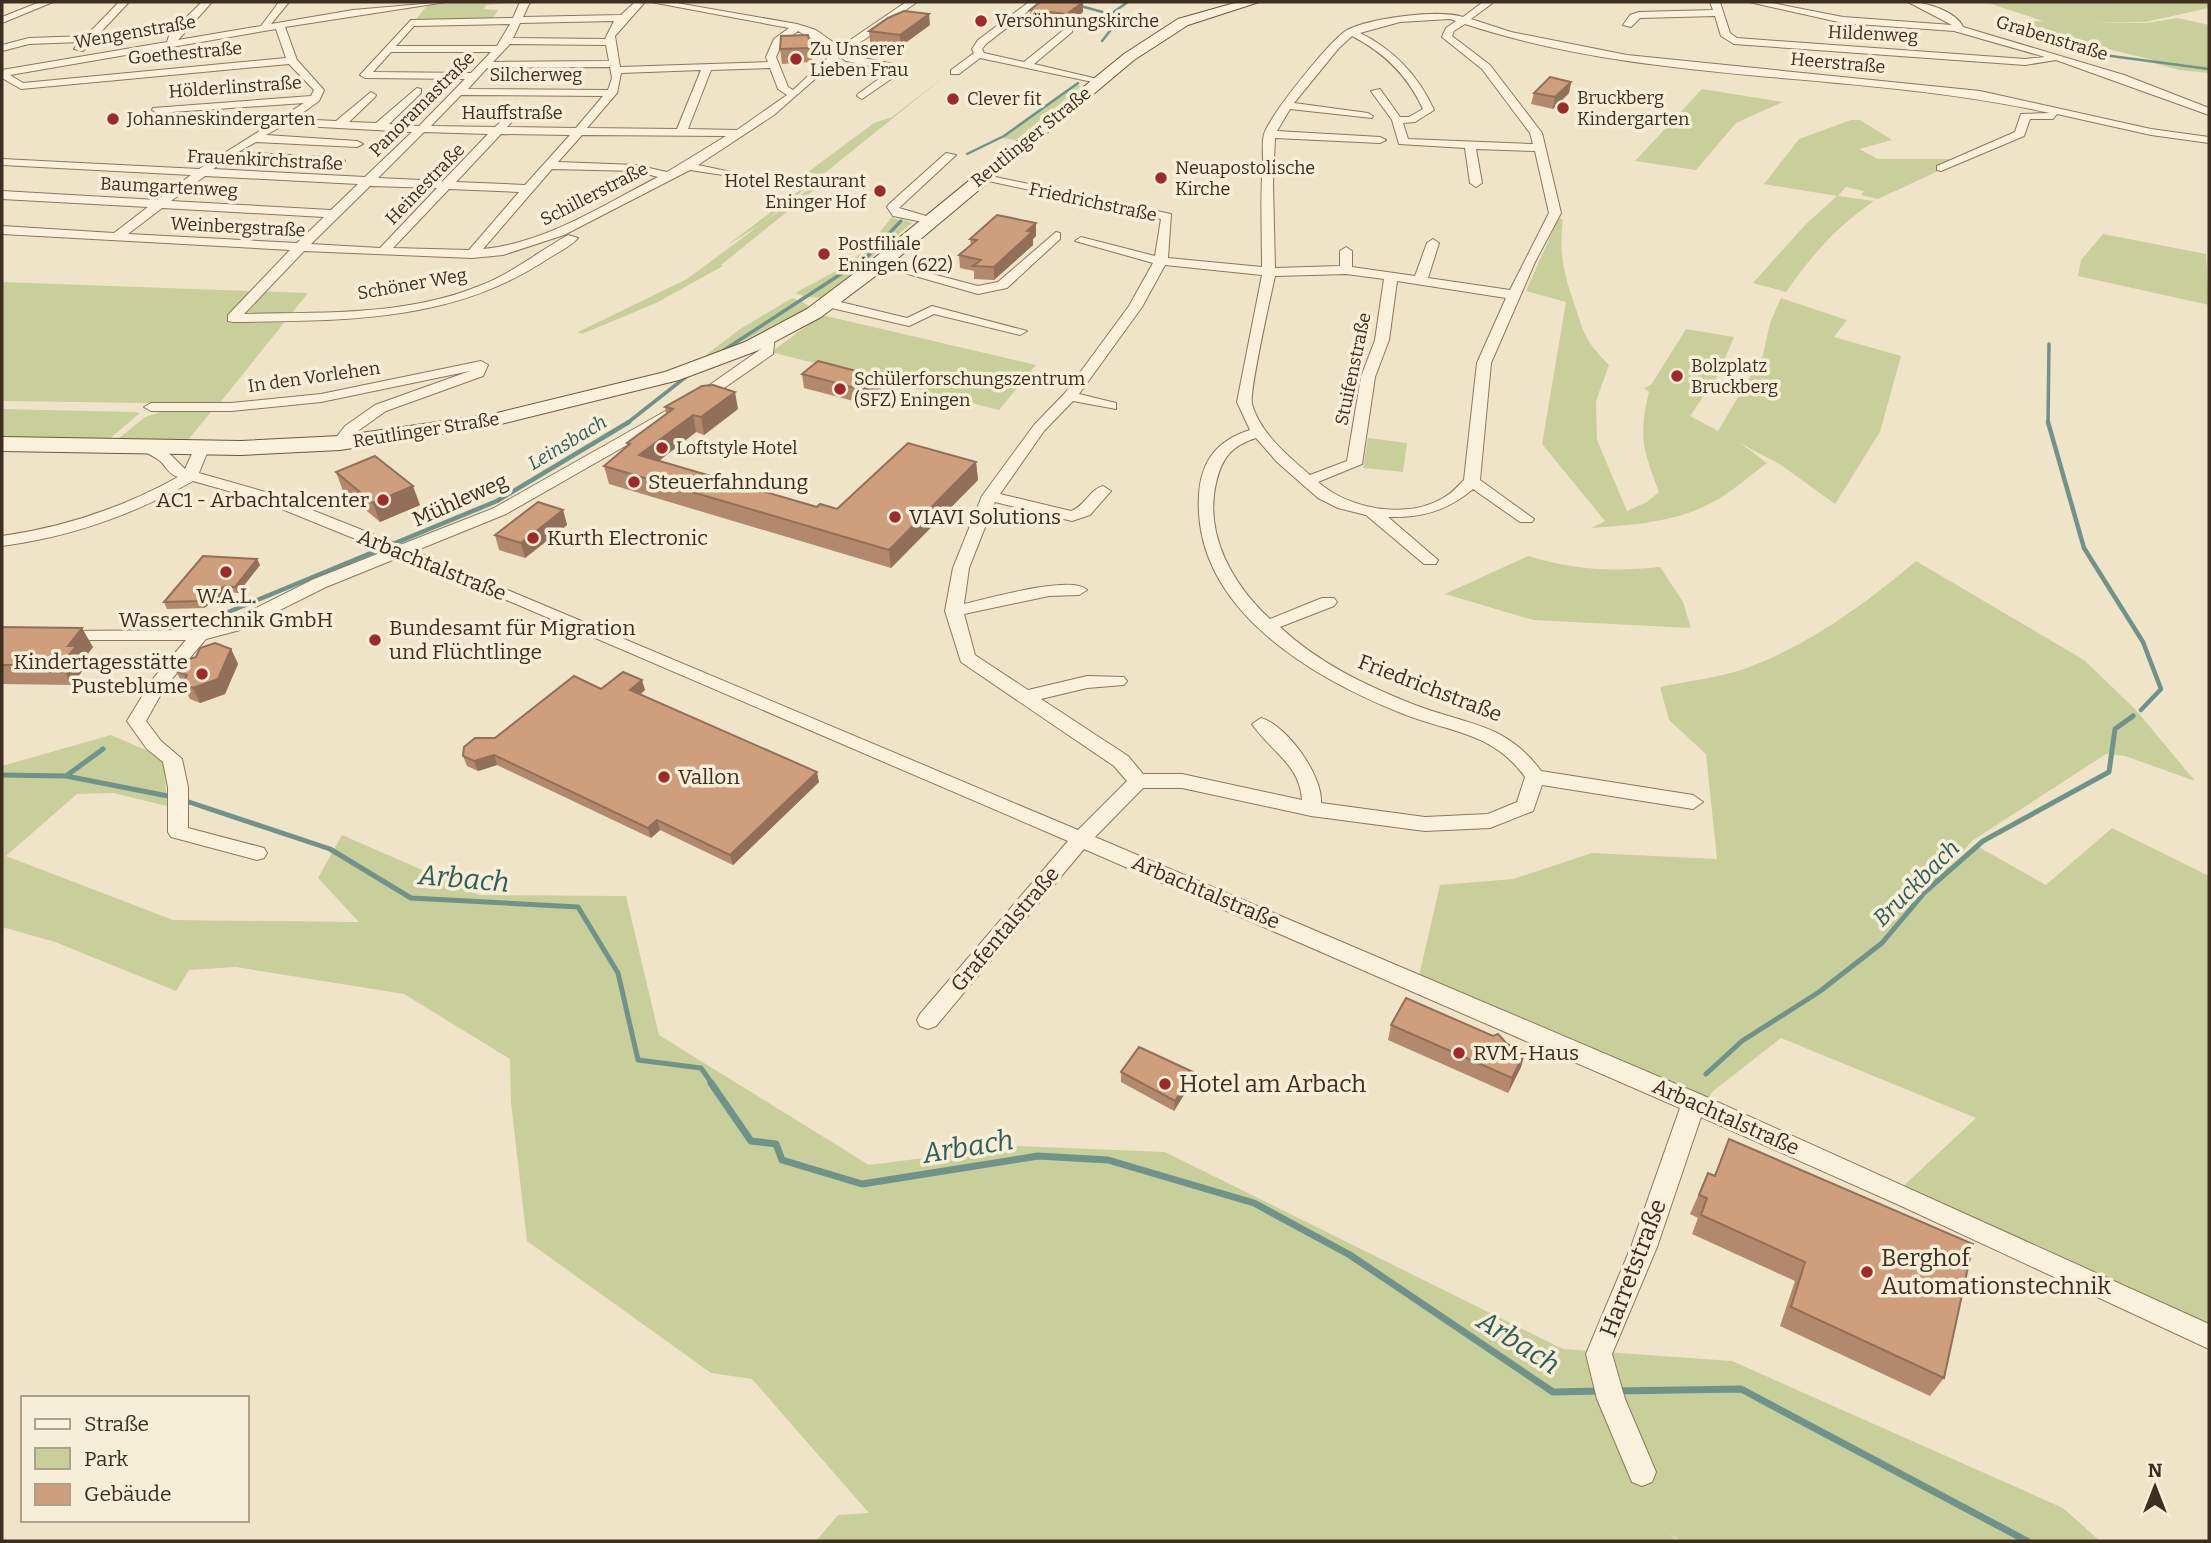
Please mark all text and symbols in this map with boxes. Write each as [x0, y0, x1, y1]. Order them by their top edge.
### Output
street label: Wengenstraße [72, 10, 198, 54]
place label: Versöhnungskirche [995, 10, 1159, 32]
street label: Grabenstraße [1993, 11, 2111, 65]
marker: Versöhnungskirche [973, 13, 989, 29]
street label: Hildenweg [1827, 21, 1919, 47]
street label: Goethestraße [127, 37, 243, 69]
place label: Zu Unserer Lieben Frau [810, 38, 908, 81]
street label: Panoramastraße [365, 47, 479, 161]
street label: Heerstraße [1790, 48, 1886, 78]
marker: Zu Unserer Lieben Frau [788, 51, 804, 67]
street label: Silcherweg [490, 64, 582, 86]
street label: Hölderlinstraße [168, 71, 302, 103]
street label: Reutlinger Straße [967, 82, 1095, 192]
place label: Bruckberg Kindergarten [1577, 87, 1690, 130]
place label: Clever fit [967, 88, 1042, 110]
marker: Clever fit [945, 91, 961, 107]
marker: Bruckberg Kindergarten [1555, 100, 1571, 116]
street label: Hauffstraße [461, 102, 563, 124]
place label: Johanneskindergarten [126, 108, 316, 130]
marker: Johanneskindergarten [105, 111, 121, 127]
street label: Heinestraße [381, 139, 469, 229]
street label: Frauenkirchstraße [186, 145, 344, 175]
street label: Schillerstraße [537, 157, 651, 231]
place label: Neuapostolische Kirche [1175, 157, 1315, 200]
place label: Hotel Restaurant Eninger Hof [724, 170, 868, 213]
marker: Neuapostolische Kirche [1153, 170, 1169, 186]
street label: Baumgartenweg [99, 172, 239, 202]
street label: Friedrichstraße [1027, 178, 1159, 226]
marker: Hotel Restaurant Eninger Hof [872, 183, 888, 199]
street label: Weinbergstraße [170, 212, 306, 242]
place label: Postfiliale Eningen (622) [838, 233, 953, 276]
marker: Postfiliale Eningen (622) [816, 246, 832, 262]
street label: Schöner Weg [356, 264, 468, 304]
street label: Stuifenstraße [1330, 311, 1376, 427]
place label: Bolzplatz Bruckberg [1691, 355, 1778, 398]
street label: In den Vorlehen [246, 357, 382, 397]
place label: Schülerforschungszentrum (SFZ) Eningen [854, 368, 1085, 411]
marker: Bolzplatz Bruckberg [1669, 368, 1685, 384]
marker: Schülerforschungszentrum (SFZ) Eningen [832, 381, 848, 397]
street label: Reutlinger Straße [351, 408, 501, 452]
water label: Leinsbach [524, 410, 611, 475]
place label: Loftstyle Hotel [676, 437, 797, 459]
marker: Loftstyle Hotel [654, 440, 670, 456]
street label: Mühleweg [408, 467, 512, 533]
place label: Steuerfahndung [648, 469, 808, 495]
marker: Steuerfahndung [626, 474, 642, 490]
place label: AC1 - Arbachtalcenter [156, 487, 369, 513]
marker: AC1 - Arbachtalcenter [375, 492, 391, 508]
place label: VIAVI Solutions [909, 504, 1061, 530]
marker: VIAVI Solutions [887, 509, 903, 525]
street label: Arbachtalstraße [354, 523, 510, 607]
place label: Kurth Electronic [547, 525, 708, 551]
marker: Kurth Electronic [525, 530, 541, 546]
marker: W.A.L. Wassertechnik GmbH [218, 564, 234, 580]
place label: W.A.L. Wassertechnik GmbH [119, 583, 333, 633]
place label: Bundesamt für Migration und Flüchtlinge [389, 615, 635, 665]
marker: Bundesamt für Migration und Flüchtlinge [367, 632, 383, 648]
place label: Kindertagesstätte Pusteblume [13, 649, 188, 699]
street label: Friedrichstraße [1354, 649, 1506, 727]
marker: Kindertagesstätte Pusteblume [194, 666, 210, 682]
place label: Vallon [678, 764, 740, 790]
marker: Vallon [656, 769, 672, 785]
water label: Bruckbach [1867, 834, 1965, 932]
street label: Arbachtalstraße [1128, 849, 1284, 935]
water label: Arbach [415, 858, 511, 899]
street label: Grafentalstraße [945, 861, 1065, 997]
place label: RVM-Haus [1473, 1040, 1579, 1066]
marker: RVM-Haus [1451, 1045, 1467, 1061]
place label: Hotel am Arbach [1179, 1070, 1366, 1098]
street label: Arbachtalstraße [1648, 1073, 1804, 1161]
marker: Hotel am Arbach [1157, 1076, 1173, 1092]
water label: Arbach [918, 1123, 1016, 1170]
street label: Harretstraße [1594, 1195, 1672, 1341]
place label: Berghof Automationstechnik [1881, 1244, 2111, 1300]
marker: Berghof Automationstechnik [1859, 1264, 1875, 1280]
water label: Arbach [1470, 1303, 1566, 1381]
legend [21, 1396, 248, 1522]
text: Straße [84, 1411, 149, 1437]
text: Park [84, 1446, 128, 1472]
north arrow [2120, 1452, 2190, 1522]
text: N [2148, 1459, 2163, 1482]
text: Gebäude [84, 1481, 172, 1507]

